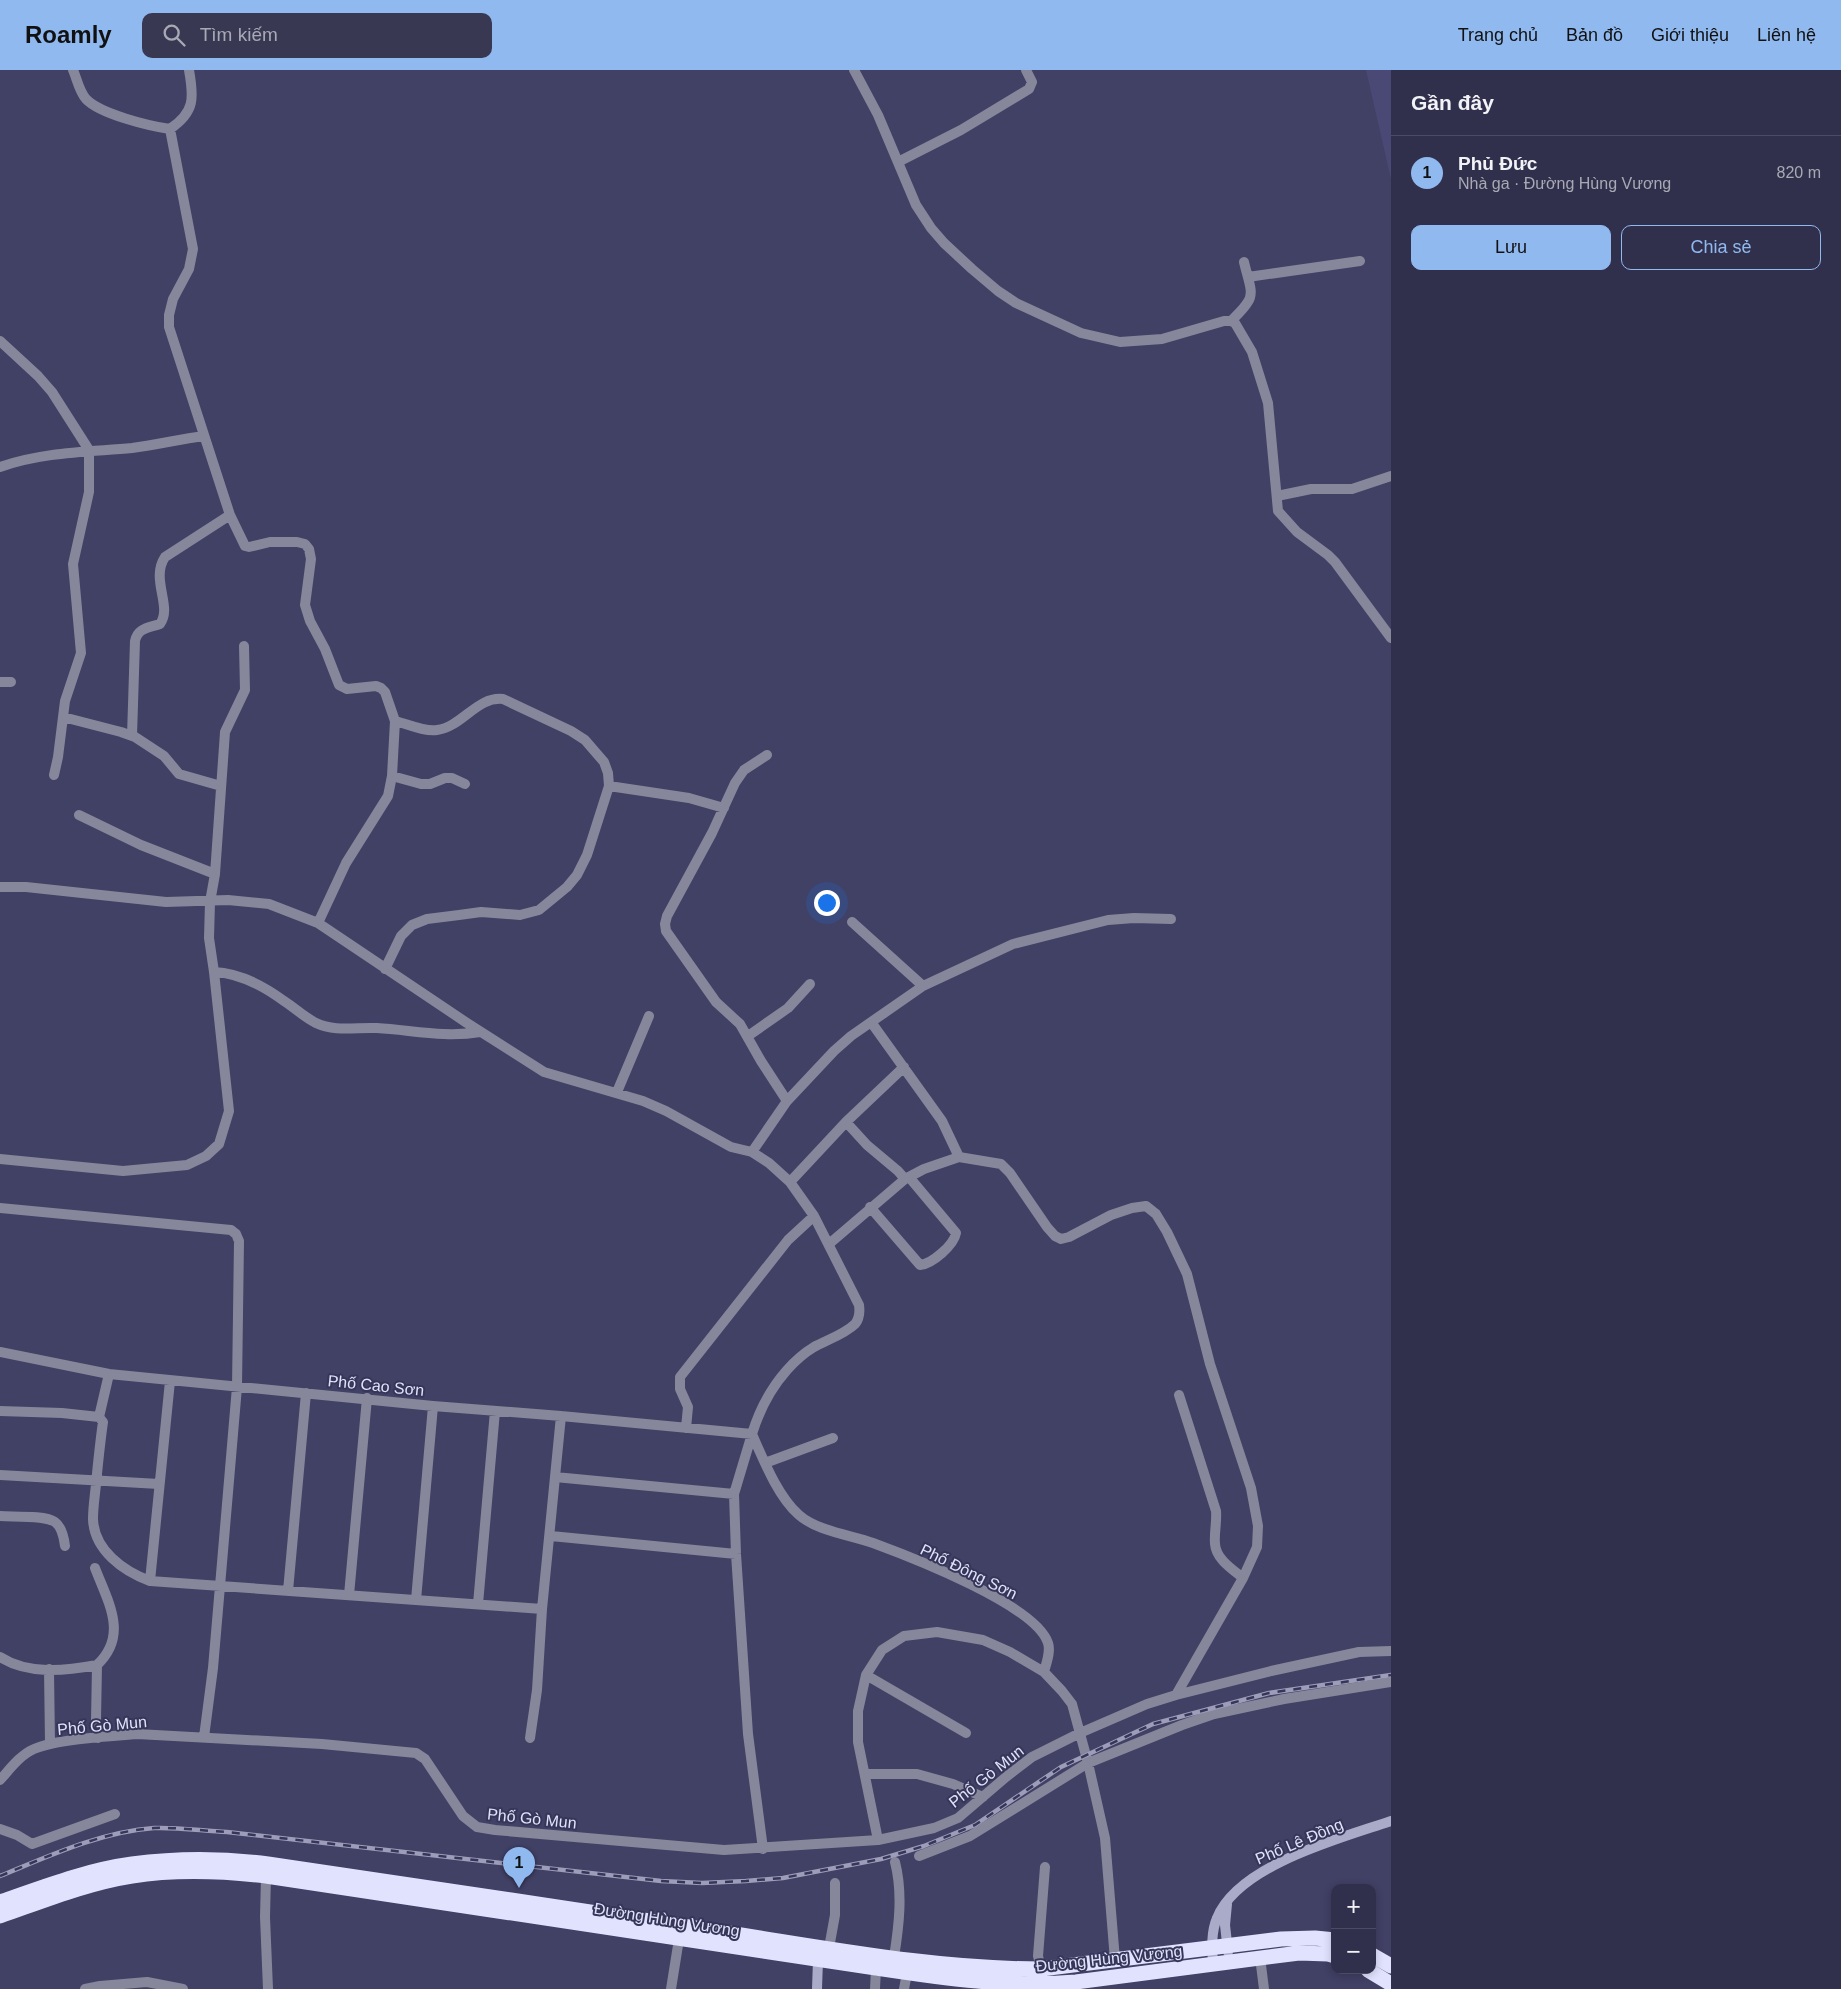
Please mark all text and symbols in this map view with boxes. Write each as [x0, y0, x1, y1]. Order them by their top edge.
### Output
search box [142, 13, 492, 58]
text: Roamly [25, 21, 112, 48]
icon: search [160, 21, 188, 49]
text: Tìm kiếm [200, 24, 278, 45]
text: Trang chủ [1458, 25, 1538, 45]
text: Bản đồ [1566, 25, 1623, 45]
text: Giới thiệu [1651, 25, 1729, 45]
text: Liên hệ [1757, 25, 1816, 45]
text: Gần đây [1411, 91, 1494, 114]
text: Phủ Đức [1458, 153, 1537, 174]
text: 1 [1423, 164, 1431, 181]
text: 820 m [1777, 164, 1821, 181]
text: Nhà ga · Đường Hùng Vương [1458, 175, 1671, 192]
button: Lưu [1411, 225, 1611, 270]
button: Chia sẻ [1621, 225, 1821, 270]
your location [814, 890, 840, 916]
street label: Phố Cao Sơn [327, 1372, 425, 1399]
street label: Phố Đông Sơn [918, 1541, 1020, 1602]
street label: Phố Gò Mun [57, 1713, 148, 1738]
street label: Phố Gò Mun [946, 1742, 1027, 1811]
street label: Phố Gò Mun [486, 1805, 578, 1832]
street label: Phố Lê Đồng [1253, 1815, 1346, 1868]
pin: 1 [503, 1847, 535, 1888]
map controls [1331, 1884, 1376, 1974]
button: + [1331, 1884, 1376, 1929]
street label: Đường Hùng Vương [593, 1900, 741, 1939]
button: − [1331, 1929, 1376, 1974]
street label: Đường Hùng Vương [1035, 1942, 1183, 1975]

